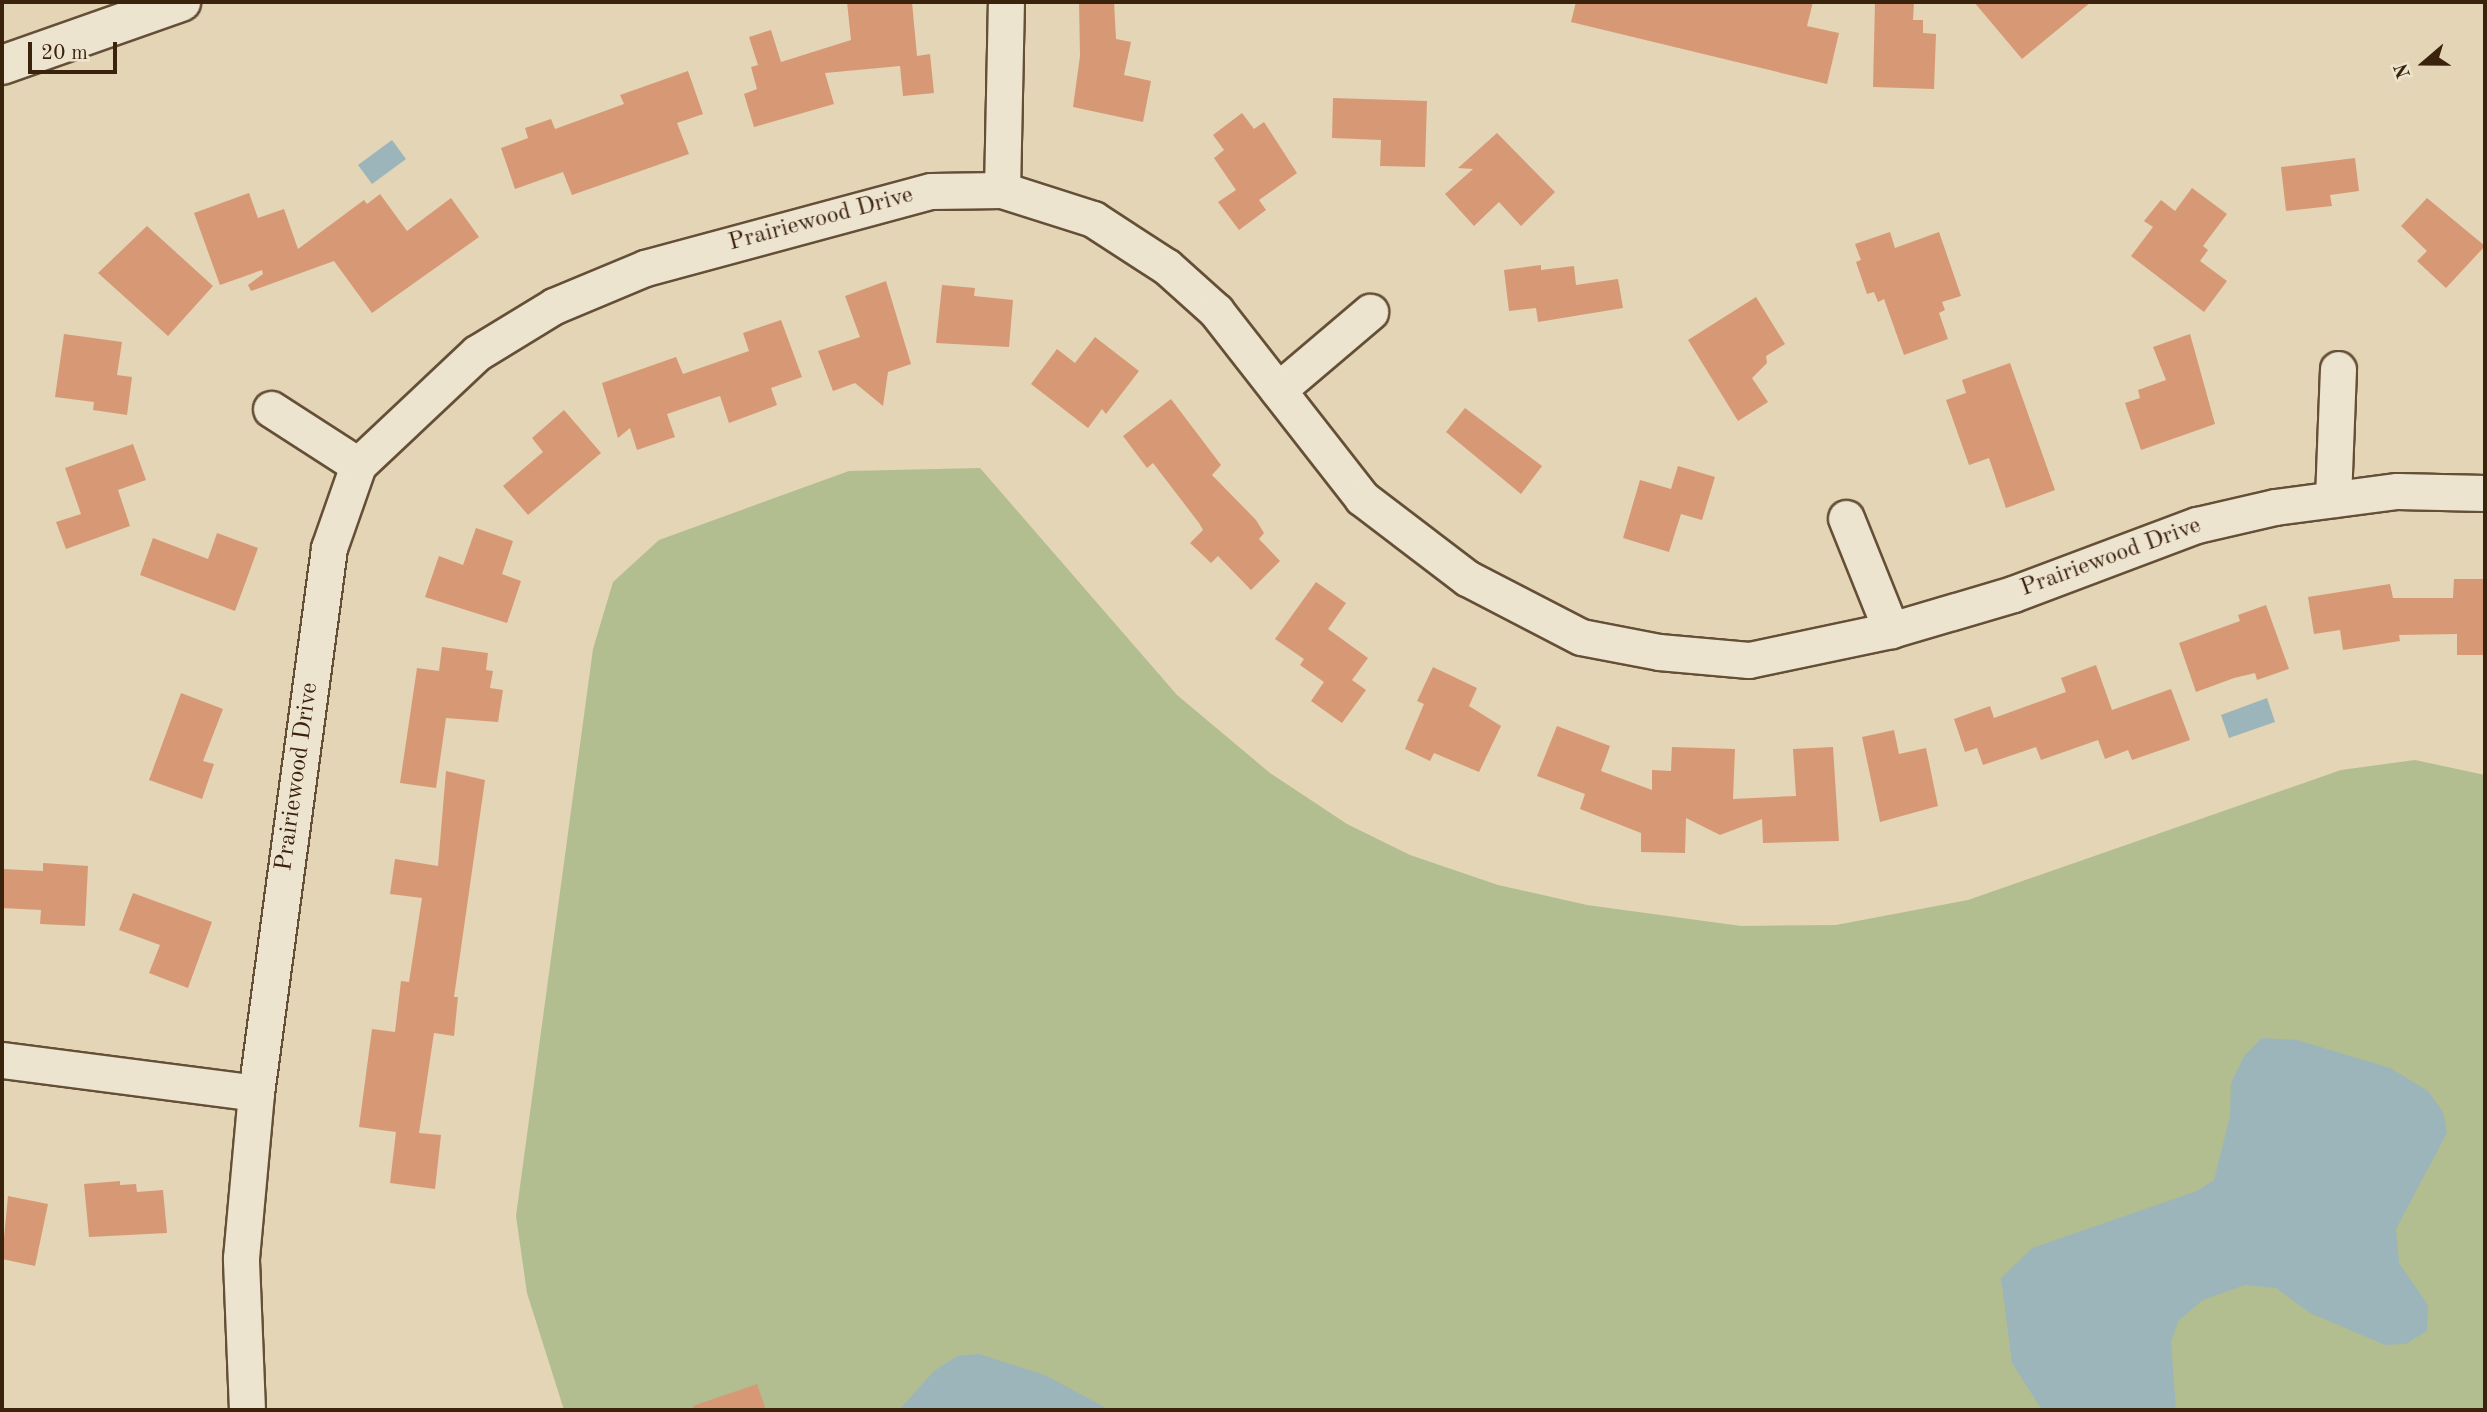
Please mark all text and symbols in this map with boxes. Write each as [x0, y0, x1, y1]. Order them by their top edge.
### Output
scale bar [32, 28, 121, 72]
north arrow [2389, 28, 2459, 98]
text: 20 m [41, 43, 88, 64]
text: N [2392, 60, 2415, 80]
street label: Prairiewood Drive [725, 181, 917, 259]
street label: Prairiewood Drive [2017, 512, 2205, 604]
street label: Prairiewood Drive [271, 681, 325, 873]

